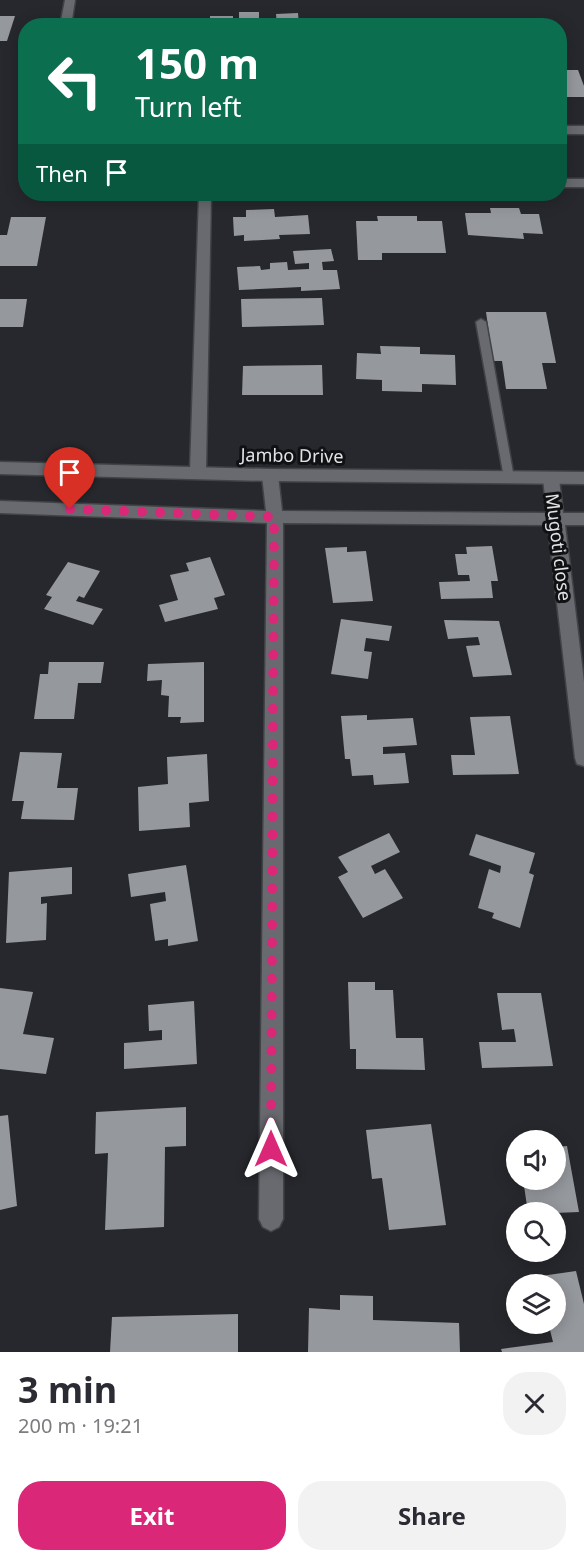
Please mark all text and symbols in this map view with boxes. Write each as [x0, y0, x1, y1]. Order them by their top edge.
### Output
text: 150 m [135, 34, 259, 91]
icon: left [36, 42, 114, 120]
text: Turn left [135, 88, 241, 125]
icon: arrive [100, 156, 133, 189]
text: Then [36, 158, 88, 188]
street label: Jambo Drive [238, 442, 344, 468]
pin [44, 447, 95, 509]
icon: arrive [53, 456, 86, 489]
street label: Mugoti close [540, 492, 578, 602]
position arrow [239, 1117, 303, 1181]
map controls [506, 1130, 566, 1334]
button: sound [506, 1130, 566, 1190]
button: search [506, 1202, 566, 1262]
button: layers [506, 1274, 566, 1334]
text: 3 min [18, 1365, 117, 1414]
button: close [503, 1372, 566, 1435]
text: 200 m · 19:21 [18, 1412, 143, 1439]
button: Exit [18, 1481, 286, 1550]
button: Share [298, 1481, 566, 1550]

